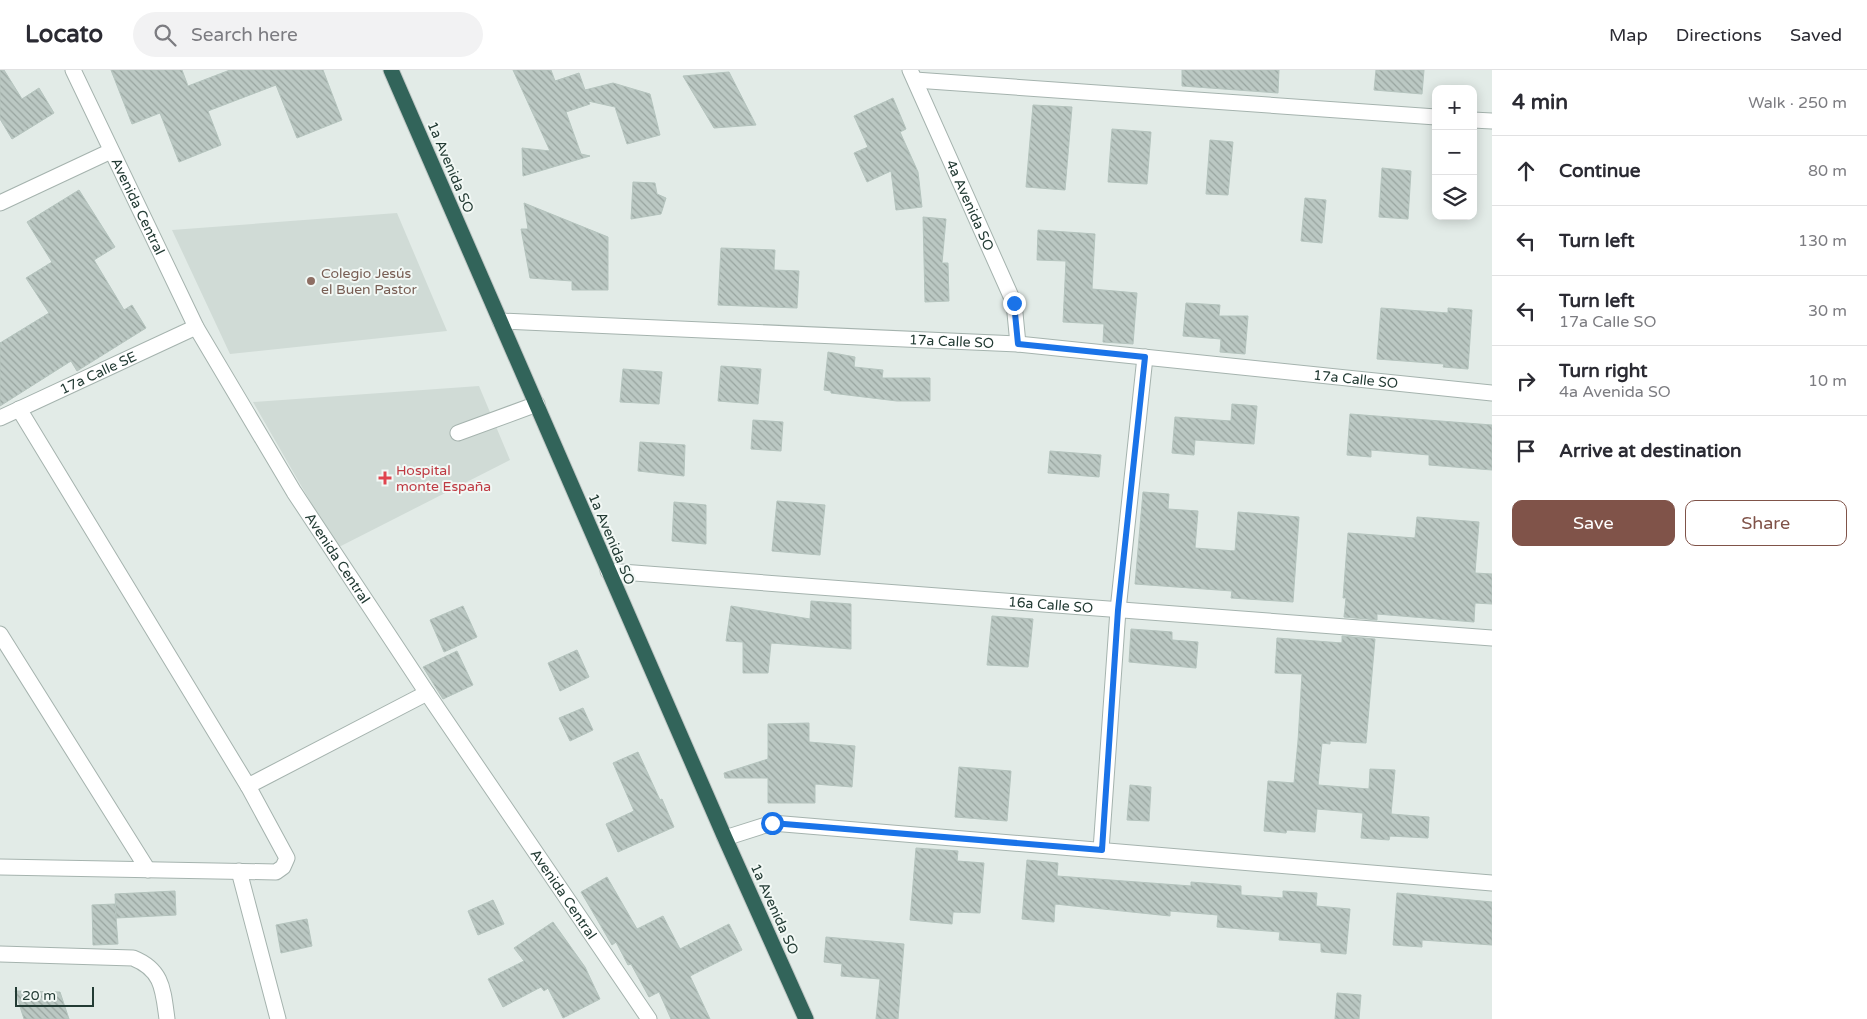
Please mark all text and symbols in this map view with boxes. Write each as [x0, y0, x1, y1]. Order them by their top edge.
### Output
search box [133, 12, 483, 57]
text: Locato [25, 20, 103, 49]
icon: search [151, 21, 179, 49]
text: Search here [191, 24, 298, 46]
text: Map [1609, 24, 1648, 46]
text: Directions [1676, 24, 1762, 46]
text: Saved [1790, 24, 1842, 46]
map controls [1432, 85, 1477, 220]
button: + [1432, 85, 1477, 130]
text: 4 min [1512, 90, 1568, 115]
text: Walk · 250 m [1748, 93, 1847, 113]
street label: 1a Avenida SO [424, 119, 477, 216]
button: − [1432, 130, 1477, 175]
street label: Avenida Central [107, 155, 168, 258]
street label: 4a Avenida SO [942, 157, 998, 254]
icon: ahead [1512, 157, 1540, 185]
text: Continue [1559, 160, 1641, 182]
text: 80 m [1808, 161, 1847, 181]
button: layers [1432, 175, 1477, 220]
icon: left [1512, 227, 1540, 255]
text: Turn left [1559, 230, 1635, 252]
text: 130 m [1798, 231, 1847, 251]
place label: Colegio Jesús el Buen Pastor [321, 265, 418, 298]
marker: Colegio Jesús el Buen Pastor [305, 275, 317, 287]
text: Turn left [1559, 290, 1635, 312]
route end [1003, 292, 1026, 315]
icon: left [1512, 297, 1540, 325]
text: 30 m [1808, 301, 1847, 321]
text: 17a Calle SO [1559, 312, 1656, 332]
street label: 17a Calle SO [909, 331, 995, 352]
street label: 17a Calle SE [57, 348, 139, 398]
text: Turn right [1559, 360, 1647, 382]
street label: 17a Calle SO [1312, 367, 1399, 392]
icon: right [1512, 367, 1540, 395]
text: 10 m [1808, 371, 1847, 391]
text: 4a Avenida SO [1559, 382, 1671, 402]
icon: arrive [1512, 437, 1540, 465]
text: Arrive at destination [1559, 440, 1742, 462]
place label: Hospital monte España [396, 462, 491, 495]
marker: Hospital monte España [378, 471, 392, 485]
street label: 1a Avenida SO [585, 491, 638, 588]
button: Save [1512, 500, 1675, 546]
button: Share [1685, 500, 1847, 546]
street label: Avenida Central [301, 510, 373, 607]
street label: 16a Calle SO [1008, 593, 1094, 617]
route start [761, 812, 784, 835]
street label: Avenida Central [527, 846, 600, 943]
street label: 1a Avenida SO [747, 861, 802, 957]
scale bar [15, 984, 94, 1007]
text: 20 m [22, 987, 56, 1004]

